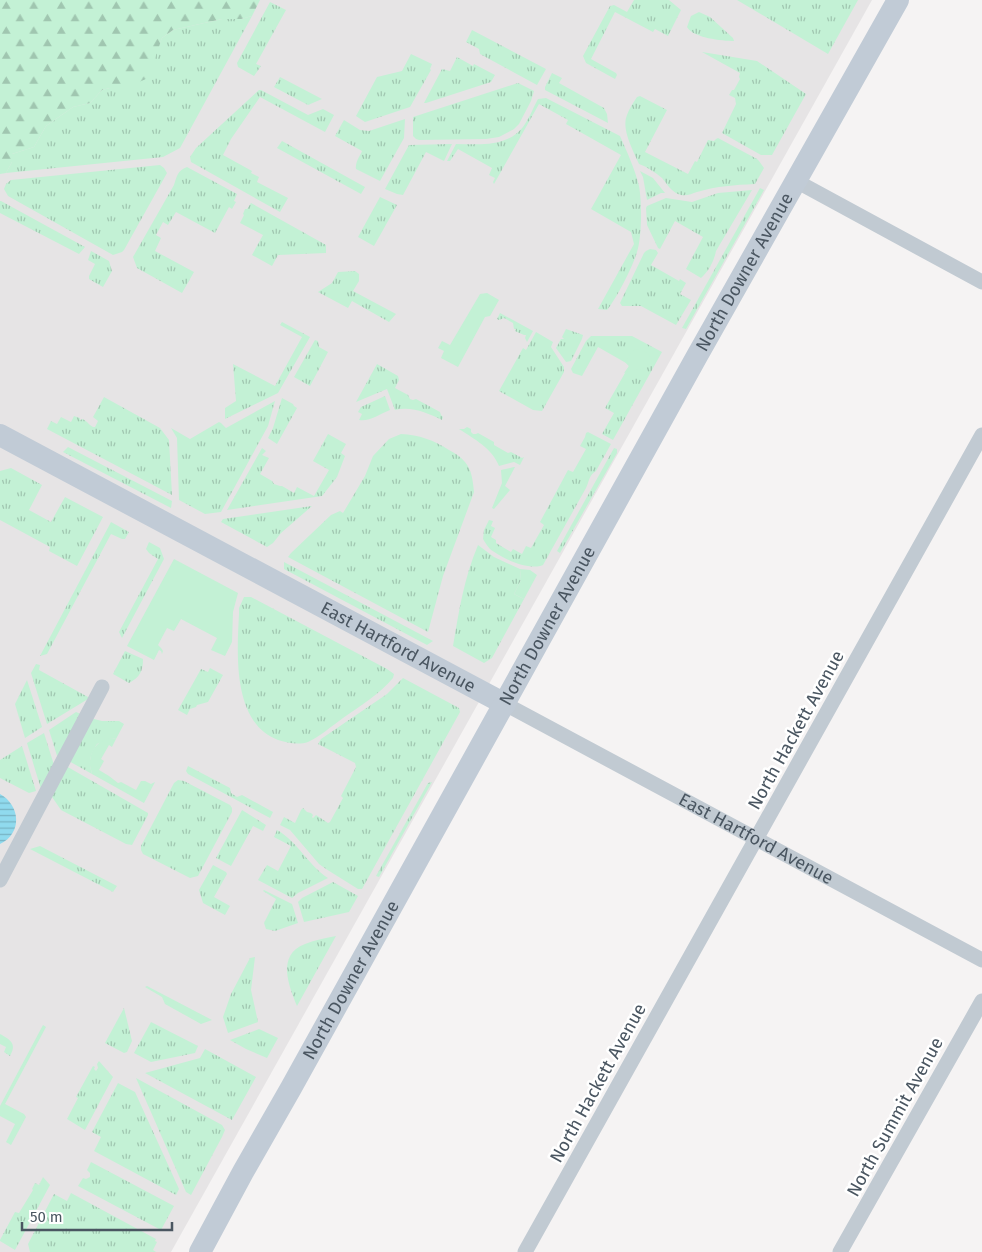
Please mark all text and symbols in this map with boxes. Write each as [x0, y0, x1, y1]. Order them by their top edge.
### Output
street label: North Downer Avenue [691, 189, 798, 355]
street label: North Downer Avenue [494, 542, 600, 709]
street label: East Hartford Avenue [317, 597, 479, 697]
street label: North Hackett Avenue [743, 647, 849, 813]
street label: East Hartford Avenue [675, 788, 837, 889]
street label: North Downer Avenue [298, 897, 404, 1063]
street label: North Hackett Avenue [545, 1000, 651, 1166]
street label: North Summit Avenue [842, 1033, 948, 1201]
scale bar [22, 1200, 172, 1232]
text: 50 m [30, 1208, 63, 1226]

